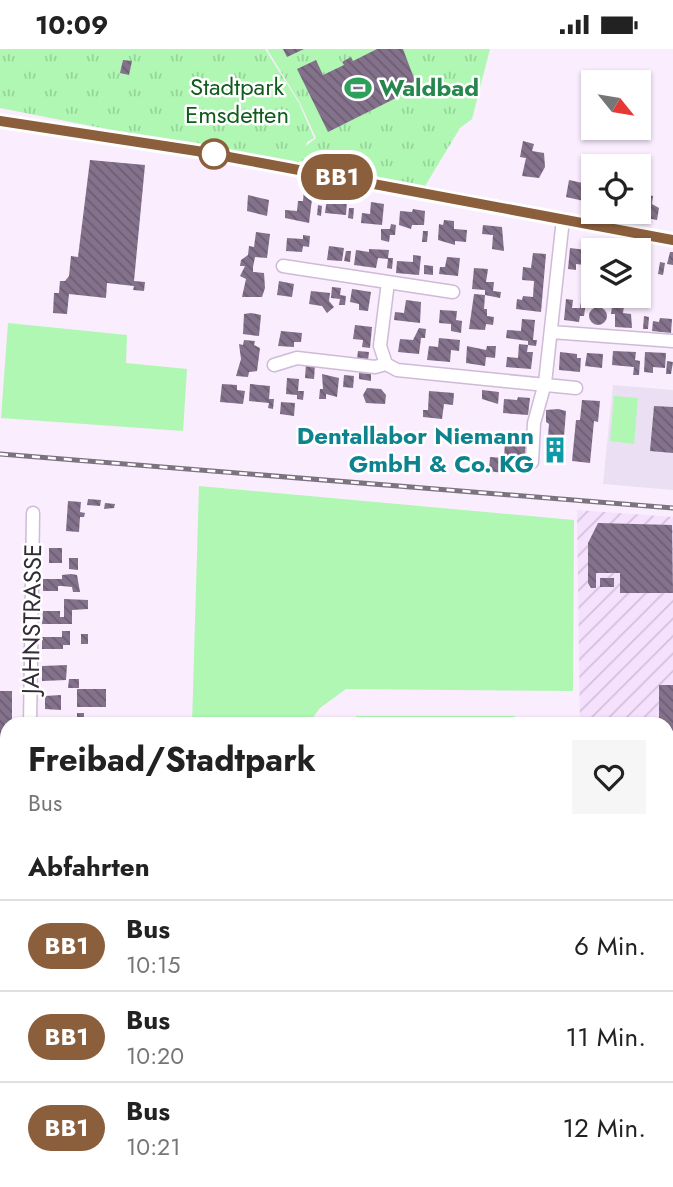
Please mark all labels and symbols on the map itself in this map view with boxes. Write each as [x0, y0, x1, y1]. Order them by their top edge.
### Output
park label: Stadtpark Emsdetten [185, 69, 289, 132]
place label: Waldbad [379, 70, 479, 105]
north arrow [581, 70, 651, 140]
sports icon: Waldbad [343, 73, 373, 103]
unlabelled marker [199, 139, 229, 169]
line badge: BB1 [297, 154, 377, 200]
place label: Dentallabor Niemann GmbH & Co. KG [297, 418, 534, 481]
building icon: Dentallabor Niemann GmbH & Co. KG [540, 435, 570, 465]
street label: JAHNSTRASSE [13, 543, 50, 698]

